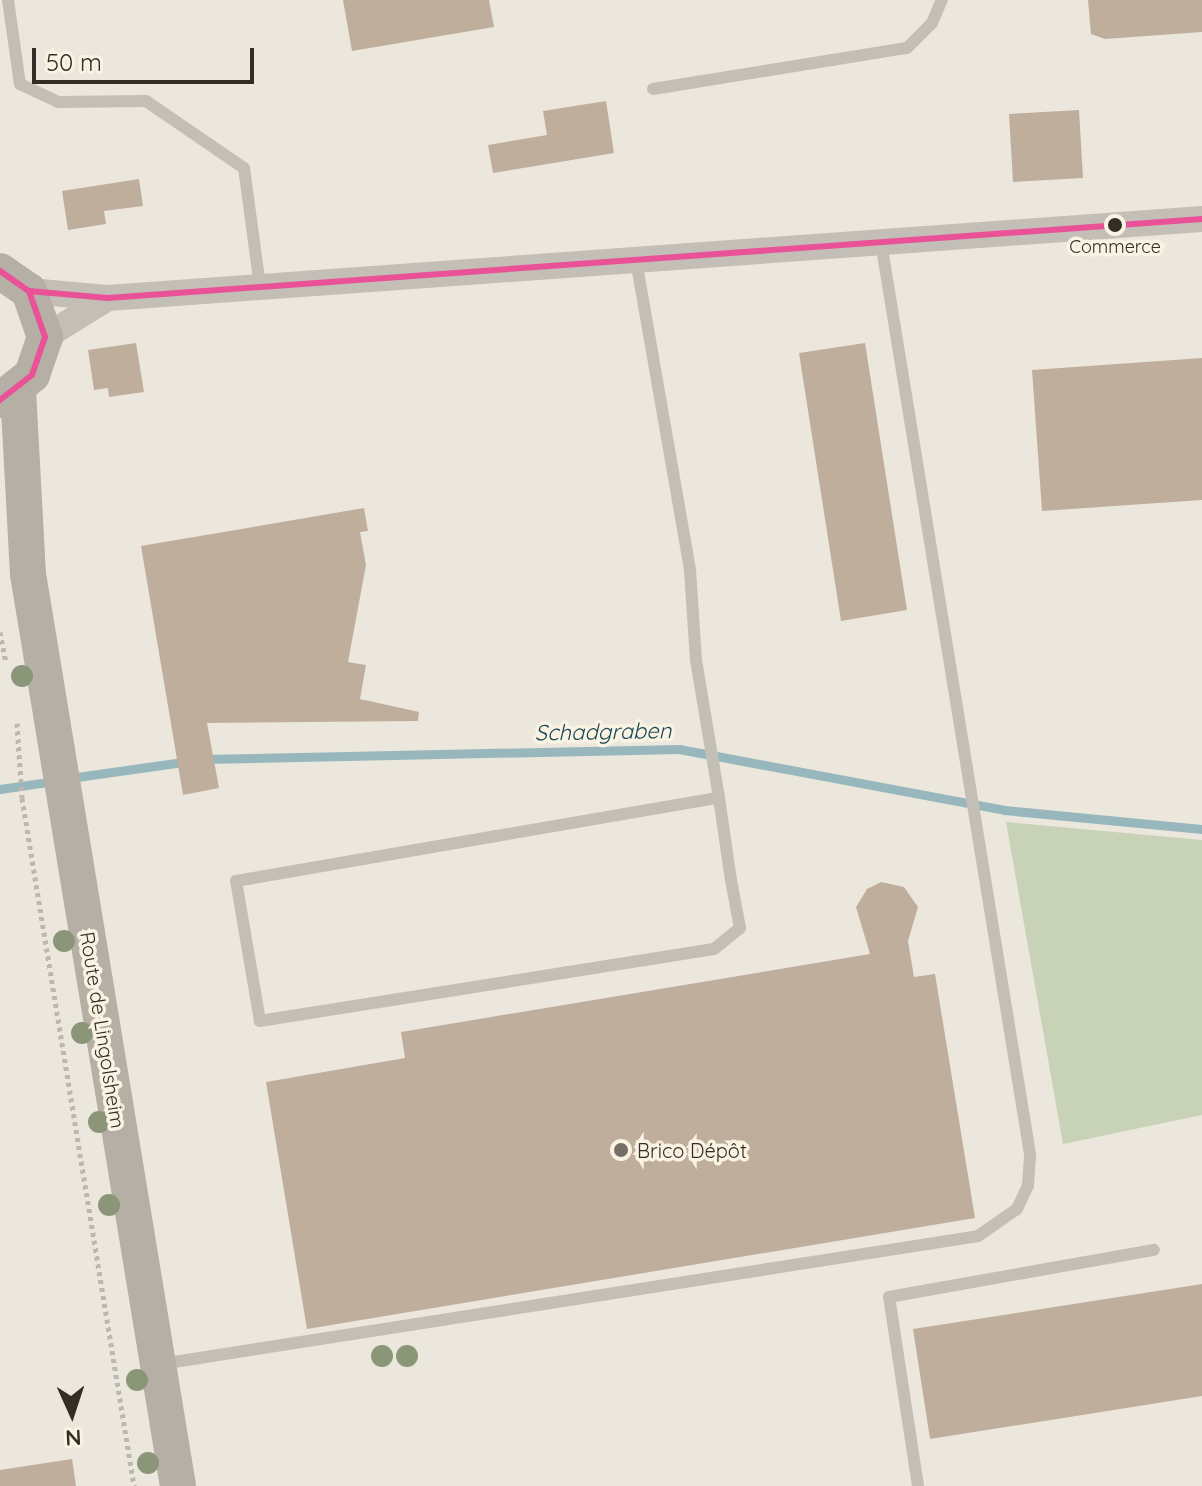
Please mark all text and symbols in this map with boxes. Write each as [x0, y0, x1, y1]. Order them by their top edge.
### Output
scale bar [36, 32, 258, 82]
text: 50 m [46, 47, 102, 77]
marker: Commerce [1107, 217, 1123, 233]
place label: Commerce [1069, 236, 1161, 258]
water label: Schadgraben [534, 718, 672, 746]
street label: Route de Lingolsheim [76, 930, 130, 1130]
place label: Brico Dépôt [637, 1138, 747, 1162]
marker: Brico Dépôt [612, 1141, 630, 1159]
north arrow [32, 1374, 112, 1454]
text: N [64, 1424, 82, 1452]

